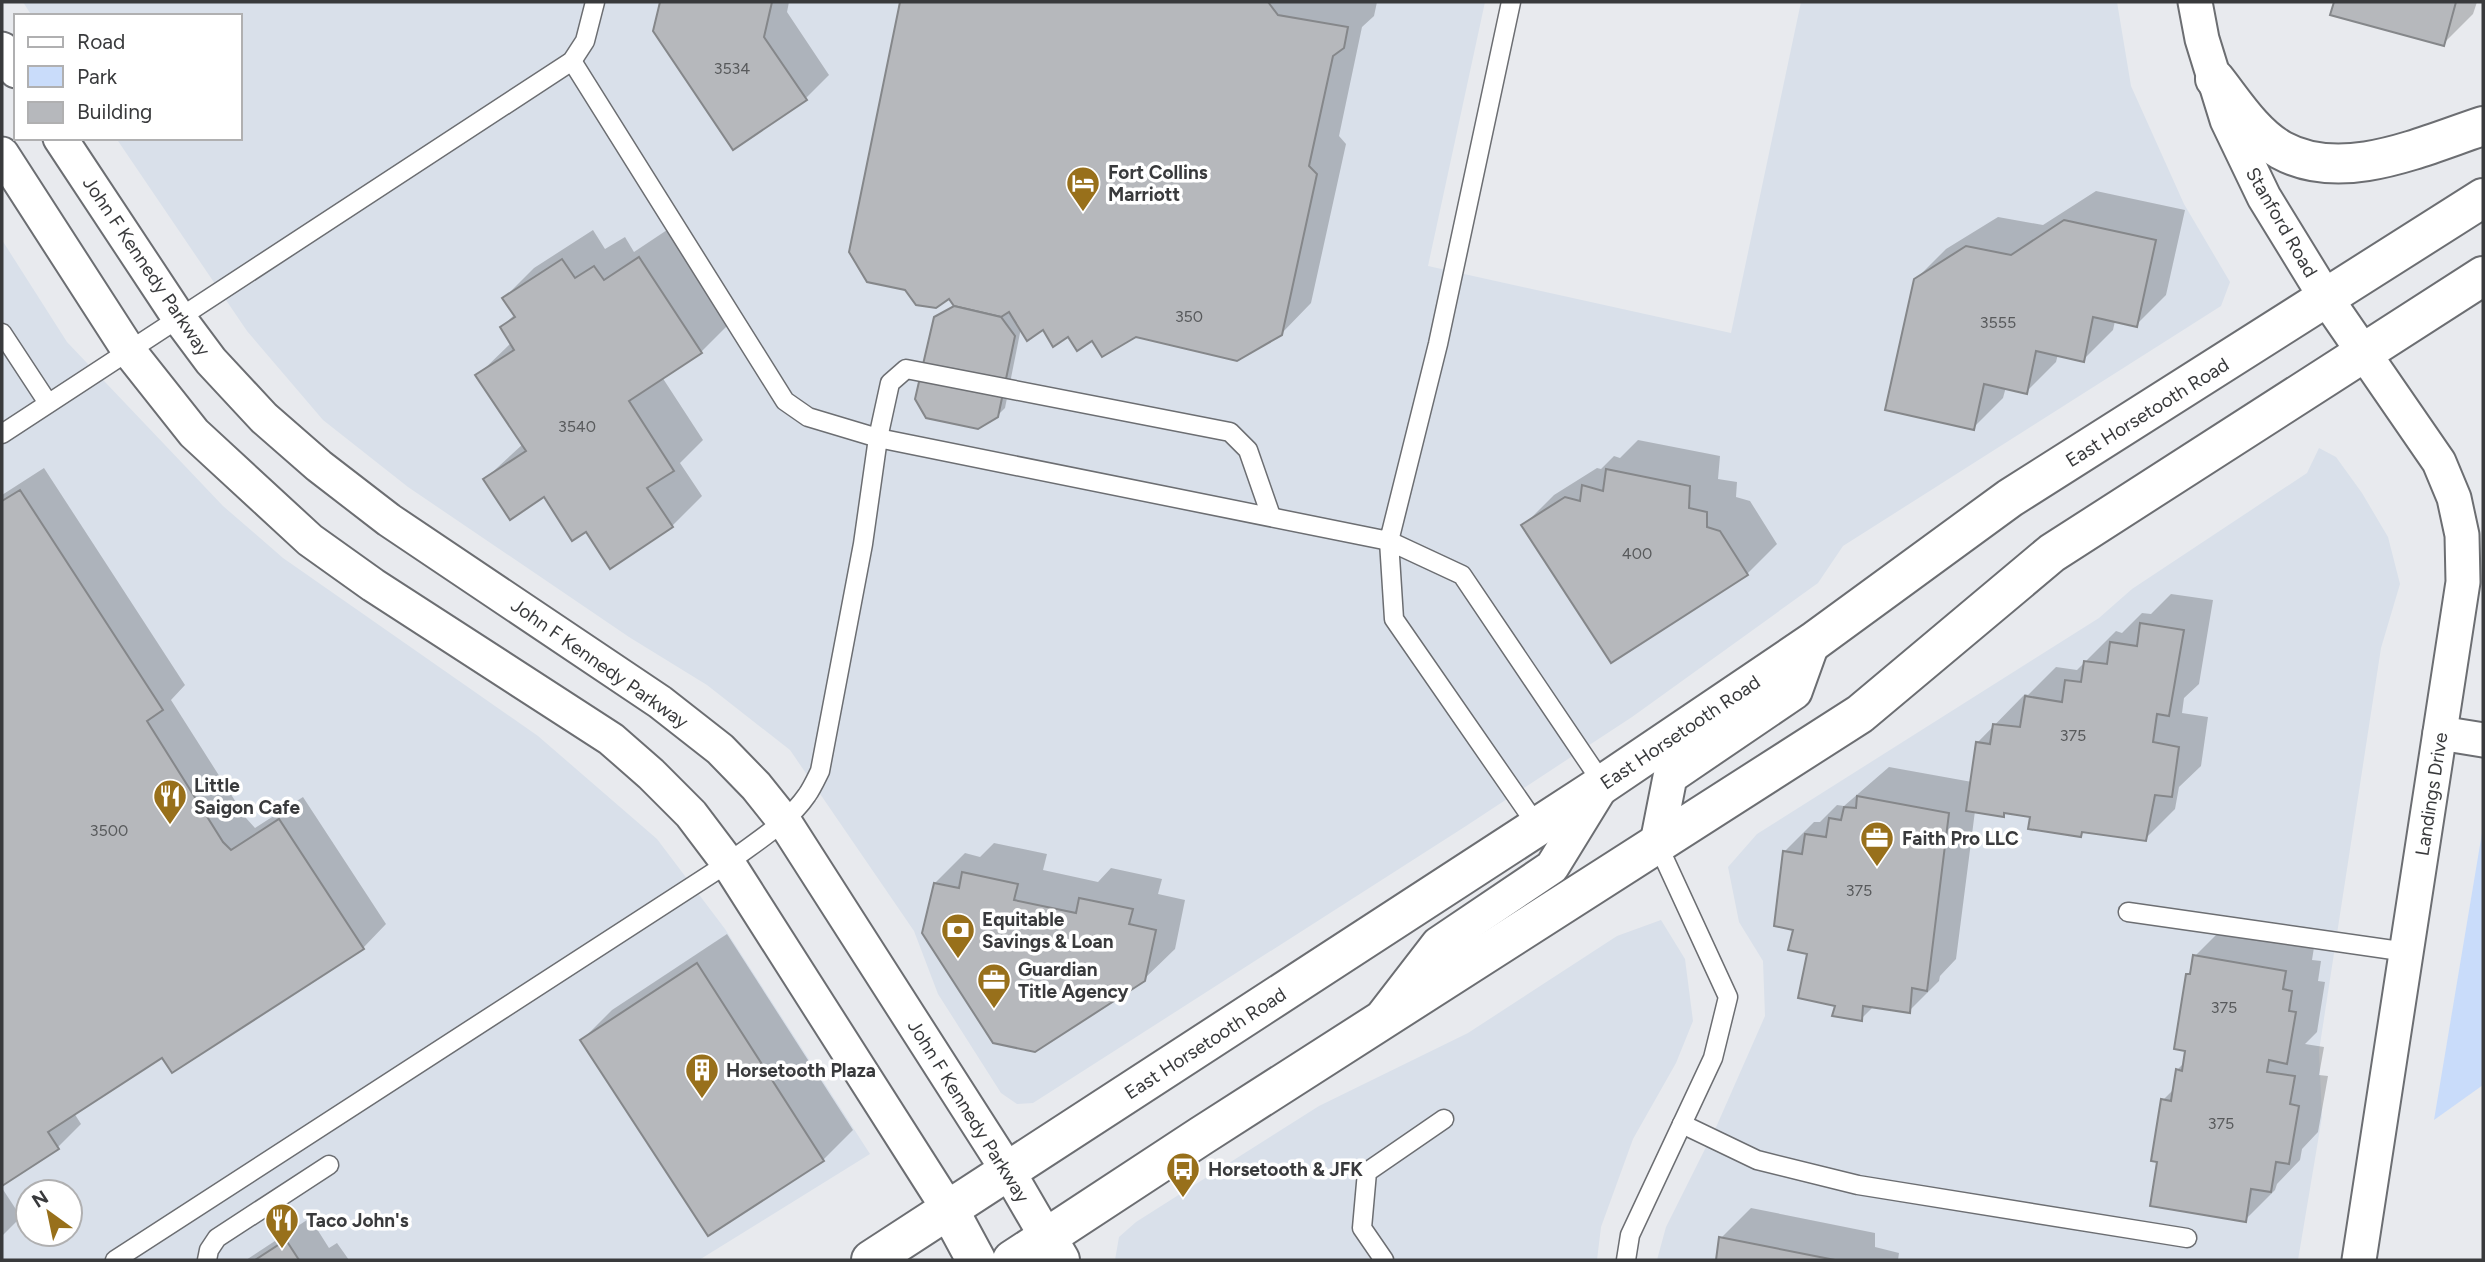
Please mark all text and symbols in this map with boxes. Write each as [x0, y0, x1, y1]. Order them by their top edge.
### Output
legend [14, 14, 242, 140]
text: Road [77, 29, 125, 54]
house number: 3534 [714, 59, 750, 78]
text: Park [77, 64, 118, 89]
text: Building [77, 99, 152, 124]
place label: Fort Collins Marriott [1108, 161, 1208, 206]
street label: Stanford Road [2241, 163, 2322, 281]
hotel icon: Fort Collins Marriott [1064, 164, 1102, 213]
street label: John F Kennedy Parkway [78, 172, 215, 360]
house number: 350 [1175, 307, 1203, 326]
house number: 3555 [1980, 313, 2016, 332]
street label: East Horsetooth Road [2061, 353, 2233, 472]
house number: 3540 [558, 417, 596, 436]
house number: 400 [1622, 544, 1652, 563]
street label: John F Kennedy Parkway [507, 593, 693, 733]
street label: East Horsetooth Road [1596, 670, 1765, 795]
house number: 375 [2060, 726, 2086, 745]
street label: Landings Drive [2410, 731, 2453, 858]
place label: Little Saigon Cafe [194, 774, 301, 819]
restaurant icon: Little Saigon Cafe [151, 777, 189, 826]
office icon: Faith Pro LLC [1858, 819, 1896, 868]
house number: 3500 [90, 821, 128, 840]
place label: Faith Pro LLC [1902, 827, 2019, 850]
house number: 375 [1846, 881, 1872, 900]
place label: Equitable Savings & Loan [982, 908, 1114, 953]
bank icon: Equitable Savings & Loan [939, 911, 977, 960]
place label: Guardian Title Agency [1018, 958, 1128, 1003]
office icon: Guardian Title Agency [975, 961, 1013, 1010]
street label: East Horsetooth Road [1120, 983, 1290, 1104]
house number: 375 [2211, 998, 2237, 1017]
street label: John F Kennedy Parkway [903, 1016, 1034, 1207]
building icon: Horsetooth Plaza [683, 1051, 721, 1100]
place label: Horsetooth Plaza [726, 1059, 876, 1082]
house number: 375 [2208, 1114, 2234, 1133]
bus stop icon: Horsetooth & JFK [1164, 1150, 1202, 1199]
place label: Horsetooth & JFK [1208, 1158, 1363, 1181]
north arrow [14, 1178, 84, 1248]
text: N [28, 1186, 52, 1213]
restaurant icon: Taco John's [263, 1201, 301, 1250]
place label: Taco John's [306, 1209, 409, 1232]

